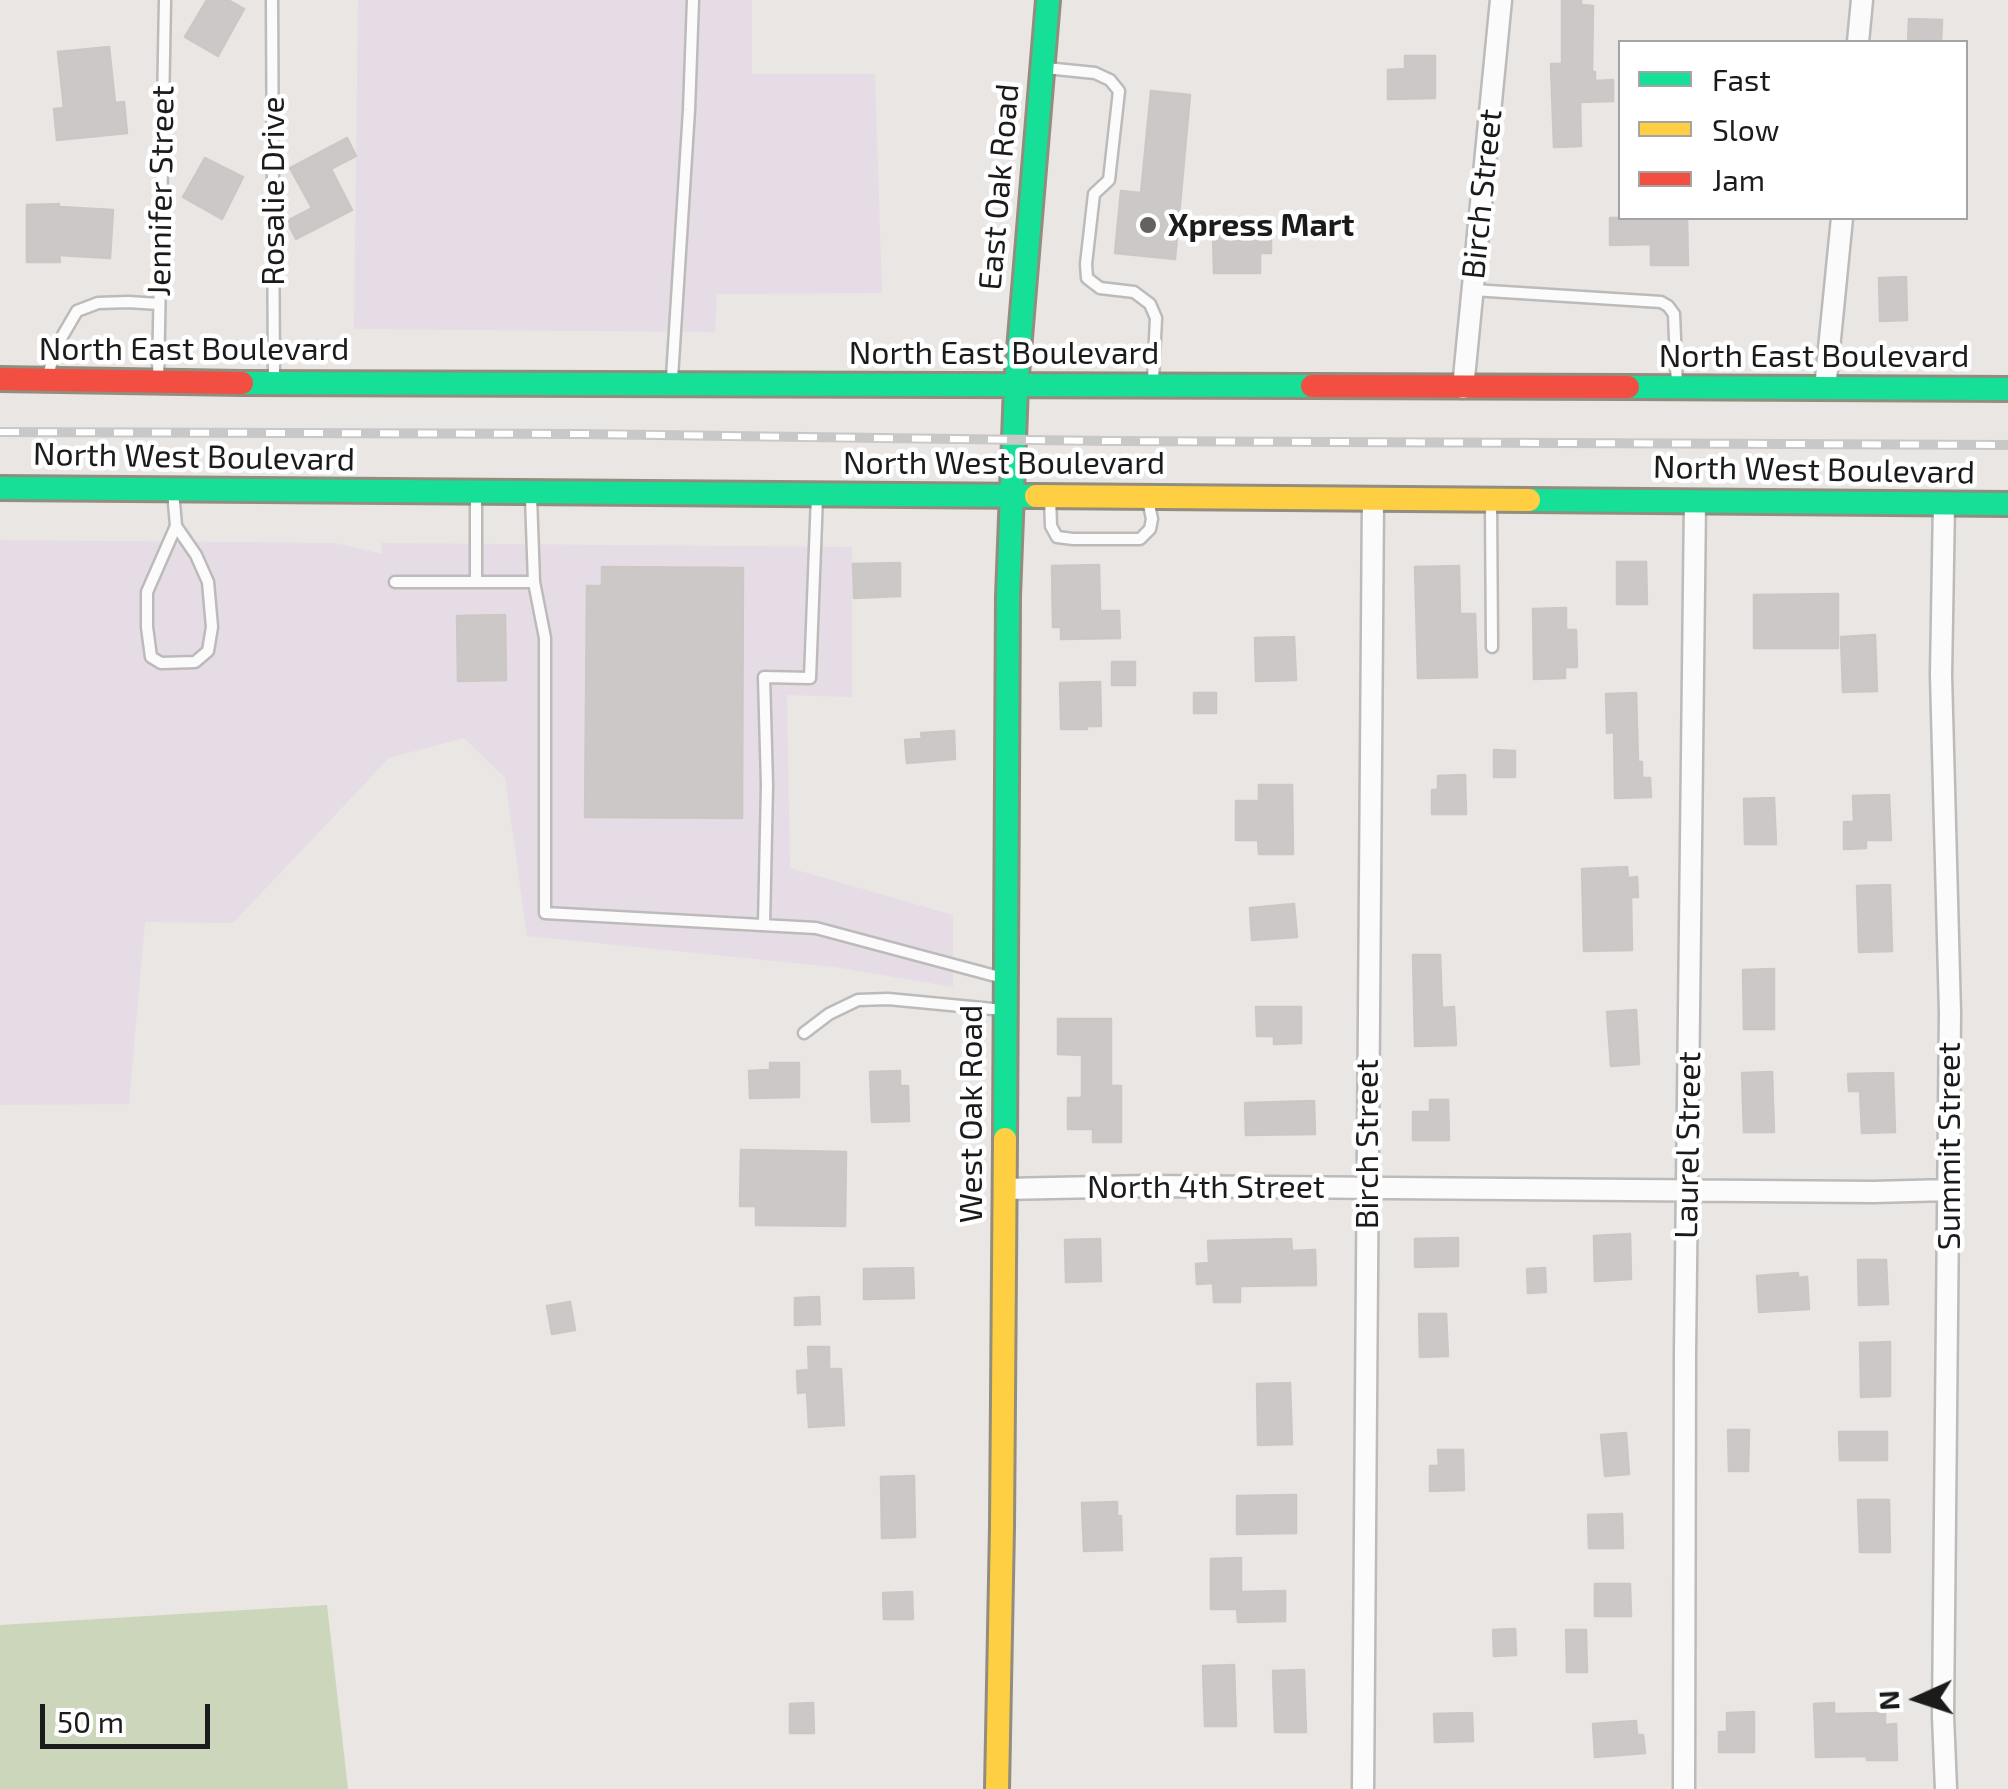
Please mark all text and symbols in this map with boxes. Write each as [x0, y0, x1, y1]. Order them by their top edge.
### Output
legend [1618, 40, 1968, 220]
text: Fast [1712, 61, 1771, 97]
street label: East Oak Road [971, 82, 1027, 292]
street label: Jennifer Street [140, 85, 182, 297]
street label: Rosalie Drive [254, 96, 292, 286]
street label: Birch Street [1454, 107, 1510, 281]
text: Slow [1712, 111, 1779, 147]
text: Jam [1712, 161, 1765, 197]
place label: Xpress Mart [1168, 206, 1354, 244]
marker: Xpress Mart [1137, 214, 1159, 236]
street label: North East Boulevard [39, 330, 349, 368]
street label: North East Boulevard [849, 334, 1159, 372]
street label: North East Boulevard [1659, 337, 1969, 375]
street label: North West Boulevard [33, 435, 355, 479]
street label: North West Boulevard [843, 444, 1165, 482]
street label: North West Boulevard [1653, 448, 1975, 492]
street label: West Oak Road [952, 1005, 990, 1223]
street label: Summit Street [1930, 1042, 1968, 1250]
street label: Laurel Street [1667, 1051, 1709, 1239]
street label: Birch Street [1348, 1059, 1386, 1229]
street label: North 4th Street [1087, 1168, 1325, 1206]
north arrow [1868, 1649, 1968, 1749]
scale bar [45, 1684, 215, 1746]
text: N [1871, 1690, 1906, 1712]
text: 50 m [57, 1703, 124, 1739]

